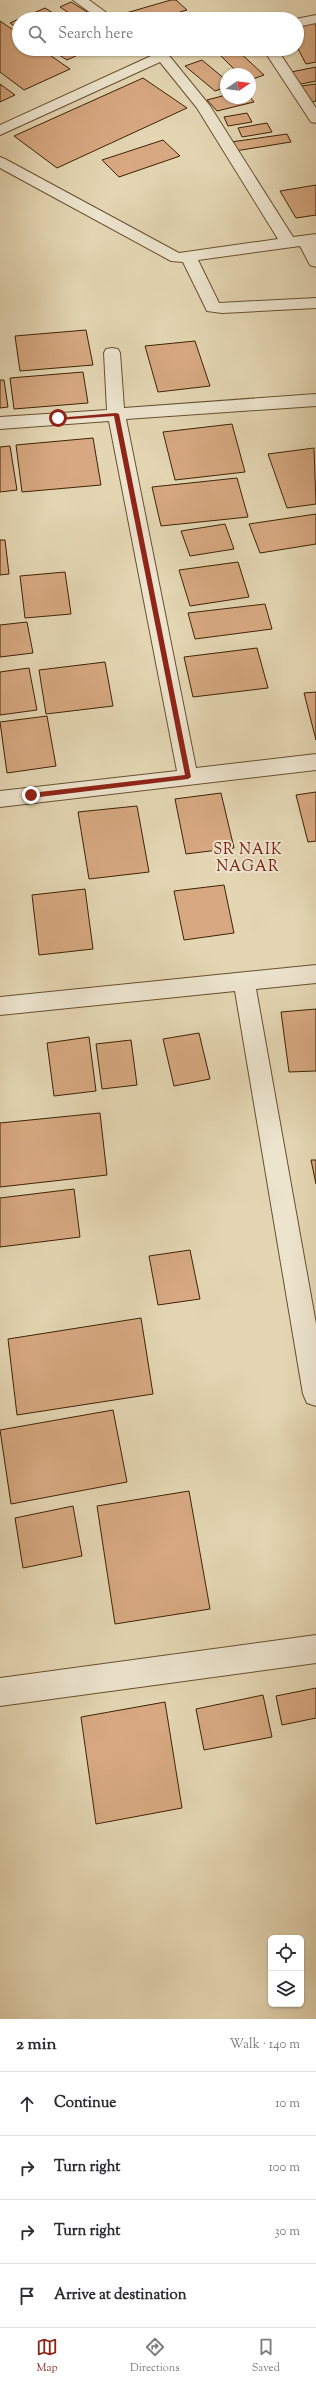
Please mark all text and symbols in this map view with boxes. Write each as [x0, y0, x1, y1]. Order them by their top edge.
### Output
search box [12, 12, 304, 56]
icon: search [26, 23, 48, 45]
text: Search here [58, 24, 133, 45]
north arrow [220, 68, 256, 104]
route start [49, 409, 67, 427]
route end [22, 786, 40, 804]
district label: SR NAIK NAGAR [213, 840, 283, 878]
map controls [268, 1935, 304, 2007]
button: locate [268, 1935, 304, 1971]
button: layers [268, 1971, 304, 2007]
text: 2 min [16, 2033, 57, 2057]
text: Walk · 140 m [229, 2036, 300, 2054]
icon: ahead [16, 2093, 38, 2115]
text: Continue [54, 2093, 116, 2114]
text: 10 m [275, 2095, 300, 2113]
icon: right [16, 2157, 38, 2179]
text: Turn right [54, 2157, 120, 2178]
text: 100 m [268, 2159, 300, 2177]
icon: right [16, 2221, 38, 2243]
text: Turn right [54, 2221, 120, 2242]
text: 30 m [274, 2223, 300, 2241]
icon: arrive [16, 2285, 38, 2307]
text: Arrive at destination [54, 2285, 187, 2306]
tab: Map [36, 2336, 58, 2376]
tab: Directions [130, 2336, 180, 2376]
tab: Saved [252, 2336, 280, 2376]

